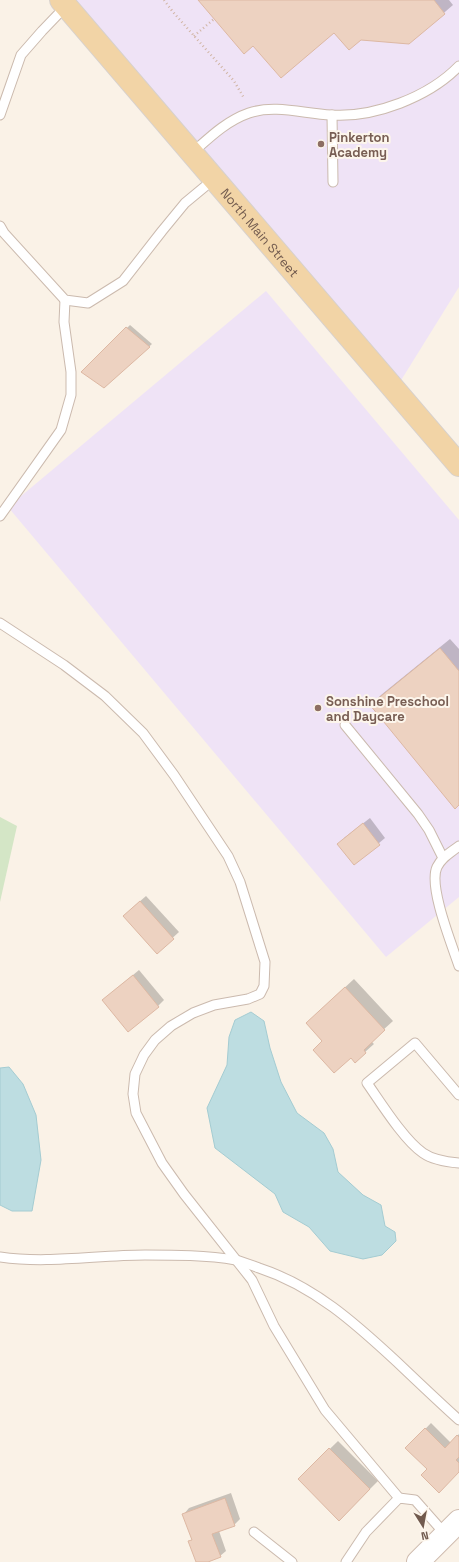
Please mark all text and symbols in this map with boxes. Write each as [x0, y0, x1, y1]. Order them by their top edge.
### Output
place label: Pinkerton Academy [329, 129, 390, 161]
marker: Pinkerton Academy [316, 139, 326, 149]
street label: North Main Street [217, 184, 303, 281]
place label: Sonshine Preschool and Daycare [326, 693, 449, 725]
marker: Sonshine Preschool and Daycare [313, 703, 323, 713]
north arrow [403, 1506, 443, 1546]
text: N [420, 1528, 430, 1543]

